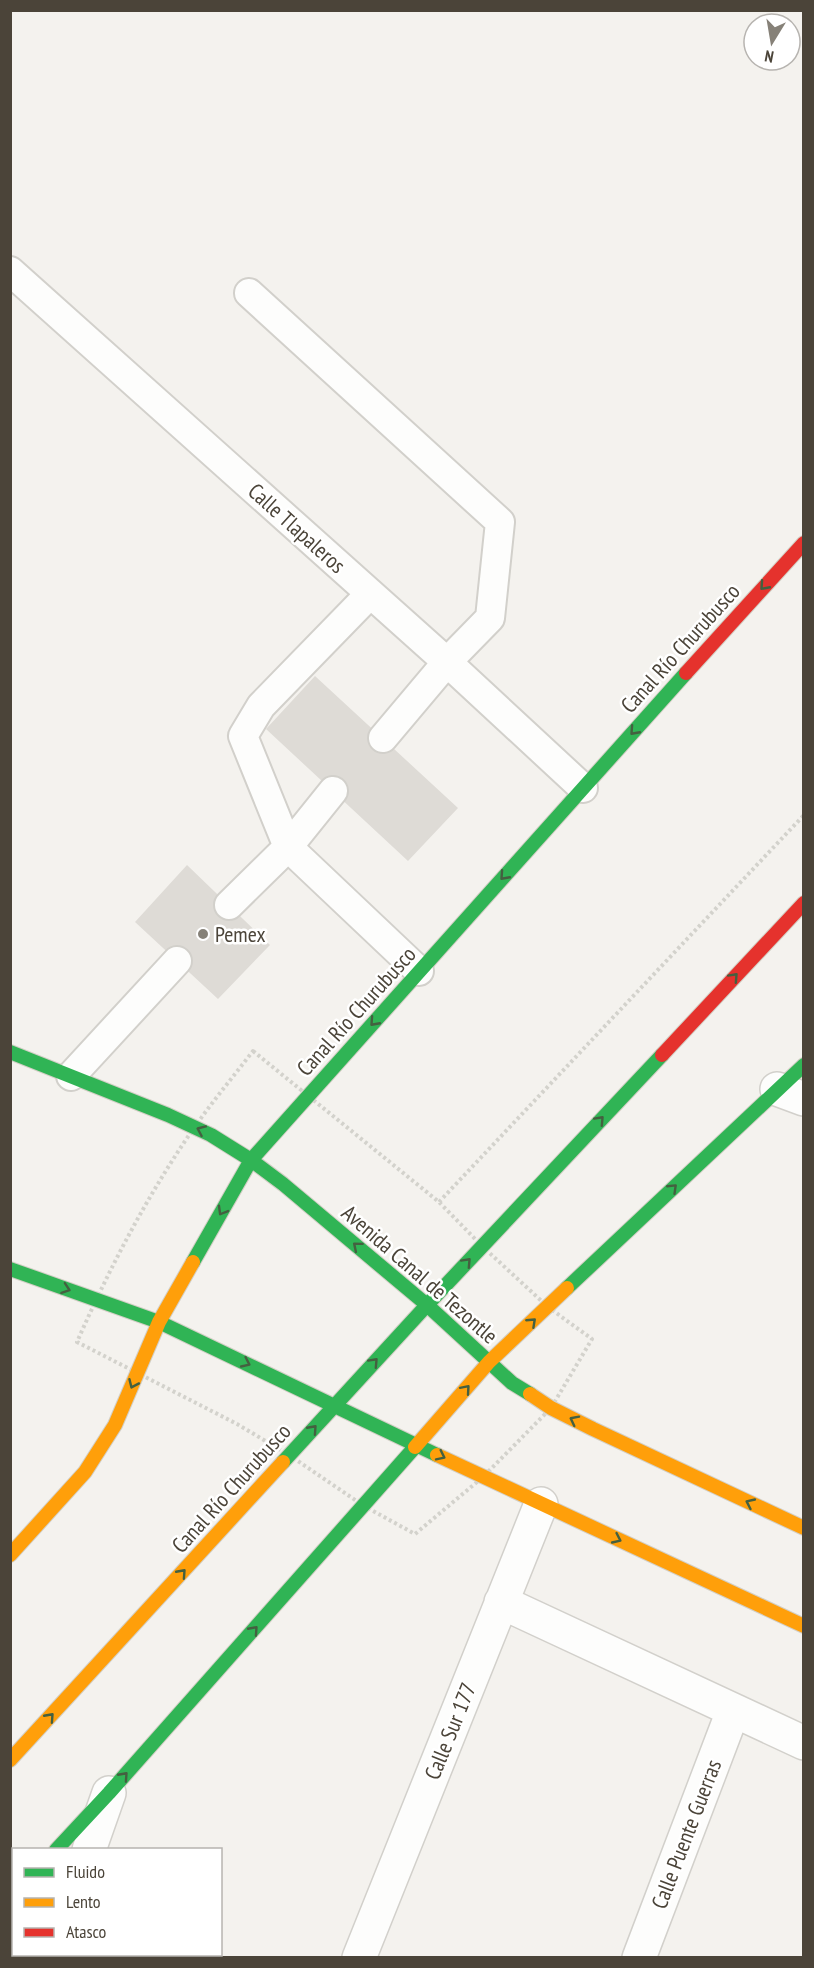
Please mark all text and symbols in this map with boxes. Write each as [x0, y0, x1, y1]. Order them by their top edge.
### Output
north arrow [742, 12, 802, 72]
text: N [763, 46, 775, 67]
street label: Calle Tlapaleros [243, 477, 351, 579]
street label: Canal Río Churubusco [614, 577, 746, 719]
one-way arrow [760, 580, 771, 590]
one-way arrow [630, 724, 641, 735]
one-way arrow [500, 870, 511, 880]
place label: Pemex [215, 920, 265, 948]
marker: Pemex [196, 927, 210, 941]
street label: Canal Río Churubusco [290, 940, 422, 1082]
one-way arrow [726, 974, 737, 985]
one-way arrow [370, 1015, 381, 1026]
one-way arrow [593, 1116, 604, 1127]
one-way arrow [196, 1125, 207, 1137]
one-way arrow [667, 1184, 677, 1195]
street label: Avenida Canal de Tezontle [336, 1199, 504, 1349]
one-way arrow [218, 1205, 230, 1215]
one-way arrow [353, 1242, 364, 1253]
one-way arrow [460, 1258, 471, 1269]
one-way arrow [60, 1281, 71, 1294]
one-way arrow [525, 1318, 535, 1329]
one-way arrow [239, 1356, 250, 1368]
one-way arrow [367, 1359, 378, 1369]
one-way arrow [128, 1378, 140, 1389]
one-way arrow [459, 1385, 470, 1396]
one-way arrow [570, 1416, 580, 1427]
street label: Canal Río Churubusco [165, 1417, 297, 1559]
one-way arrow [306, 1425, 317, 1436]
one-way arrow [434, 1449, 445, 1461]
one-way arrow [746, 1498, 757, 1510]
one-way arrow [611, 1532, 622, 1544]
one-way arrow [175, 1569, 186, 1580]
one-way arrow [247, 1626, 258, 1637]
street label: Calle Sur 177 [418, 1678, 482, 1784]
one-way arrow [43, 1713, 54, 1723]
street label: Calle Puente Guerras [645, 1755, 727, 1913]
one-way arrow [117, 1772, 128, 1782]
legend [12, 1848, 222, 1956]
text: Fluido [66, 1860, 105, 1883]
text: Lento [66, 1890, 101, 1913]
text: Atasco [66, 1920, 107, 1943]

